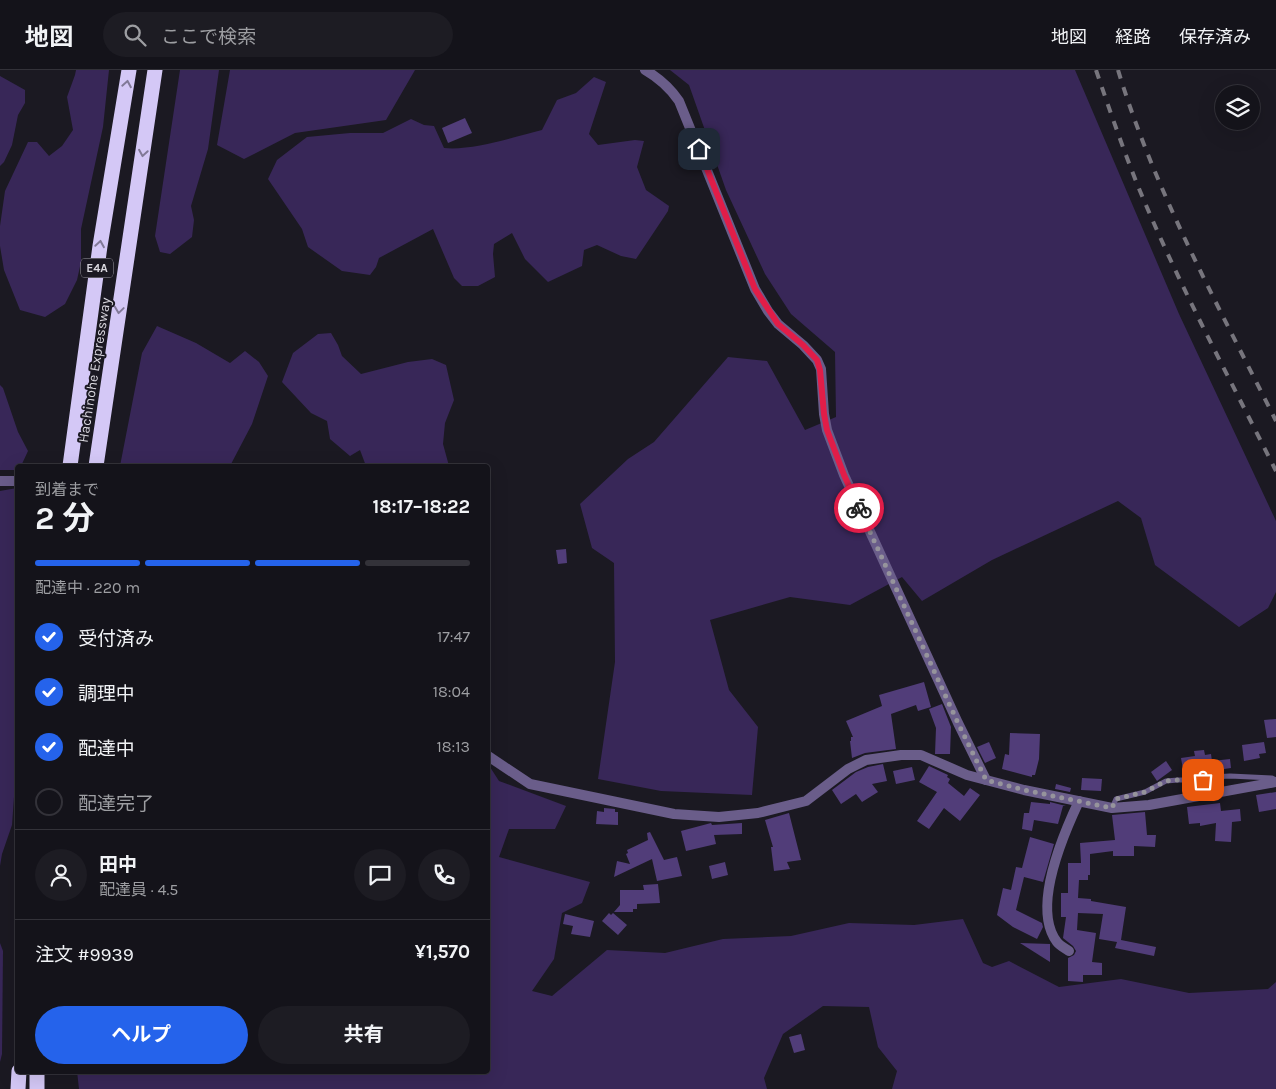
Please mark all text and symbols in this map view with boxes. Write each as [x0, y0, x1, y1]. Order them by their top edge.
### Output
search box [103, 12, 453, 57]
icon: search [121, 21, 149, 49]
text: 地図 [25, 23, 73, 51]
text: ここで検索 [161, 26, 256, 48]
text: 地図 [1051, 26, 1087, 48]
text: 経路 [1115, 26, 1151, 48]
text: 保存済み [1179, 26, 1251, 48]
one-way arrow [121, 80, 131, 89]
map controls [1215, 85, 1260, 130]
button: layers [1215, 85, 1260, 130]
pin [678, 128, 720, 170]
icon: home [685, 135, 713, 163]
one-way arrow [138, 149, 149, 157]
one-way arrow [94, 240, 105, 248]
road number: E4A [81, 258, 113, 278]
street label: Hachinohe Expressway [75, 296, 114, 444]
one-way arrow [115, 306, 125, 315]
text: 到着まで [35, 480, 99, 499]
courier [834, 483, 884, 533]
icon: bike [845, 494, 873, 522]
text: 18:17–18:22 [372, 496, 470, 518]
text: 2 分 [35, 500, 94, 537]
text: 配達中 · 220 m [35, 578, 140, 597]
icon: check [35, 623, 63, 651]
text: 17:47 [437, 627, 470, 646]
text: 受付済み [78, 628, 154, 650]
icon: check [35, 678, 63, 706]
text: 18:04 [433, 682, 470, 701]
text: 調理中 [78, 683, 135, 705]
icon: check [35, 733, 63, 761]
text: 18:13 [436, 737, 470, 756]
text: 配達中 [78, 738, 135, 760]
pin [1182, 759, 1224, 801]
icon: bag [1189, 766, 1217, 794]
text: 配達完了 [78, 793, 154, 815]
button: person [35, 849, 87, 901]
button: chat [354, 849, 406, 901]
button: phone [418, 849, 470, 901]
text: 田中 [99, 854, 137, 876]
text: 配達員 · 4.5 [99, 880, 178, 899]
text: ¥1,570 [415, 941, 470, 963]
text: 注文 #9939 [35, 944, 134, 966]
button: ヘルプ [35, 1006, 248, 1064]
button: 共有 [258, 1006, 470, 1064]

